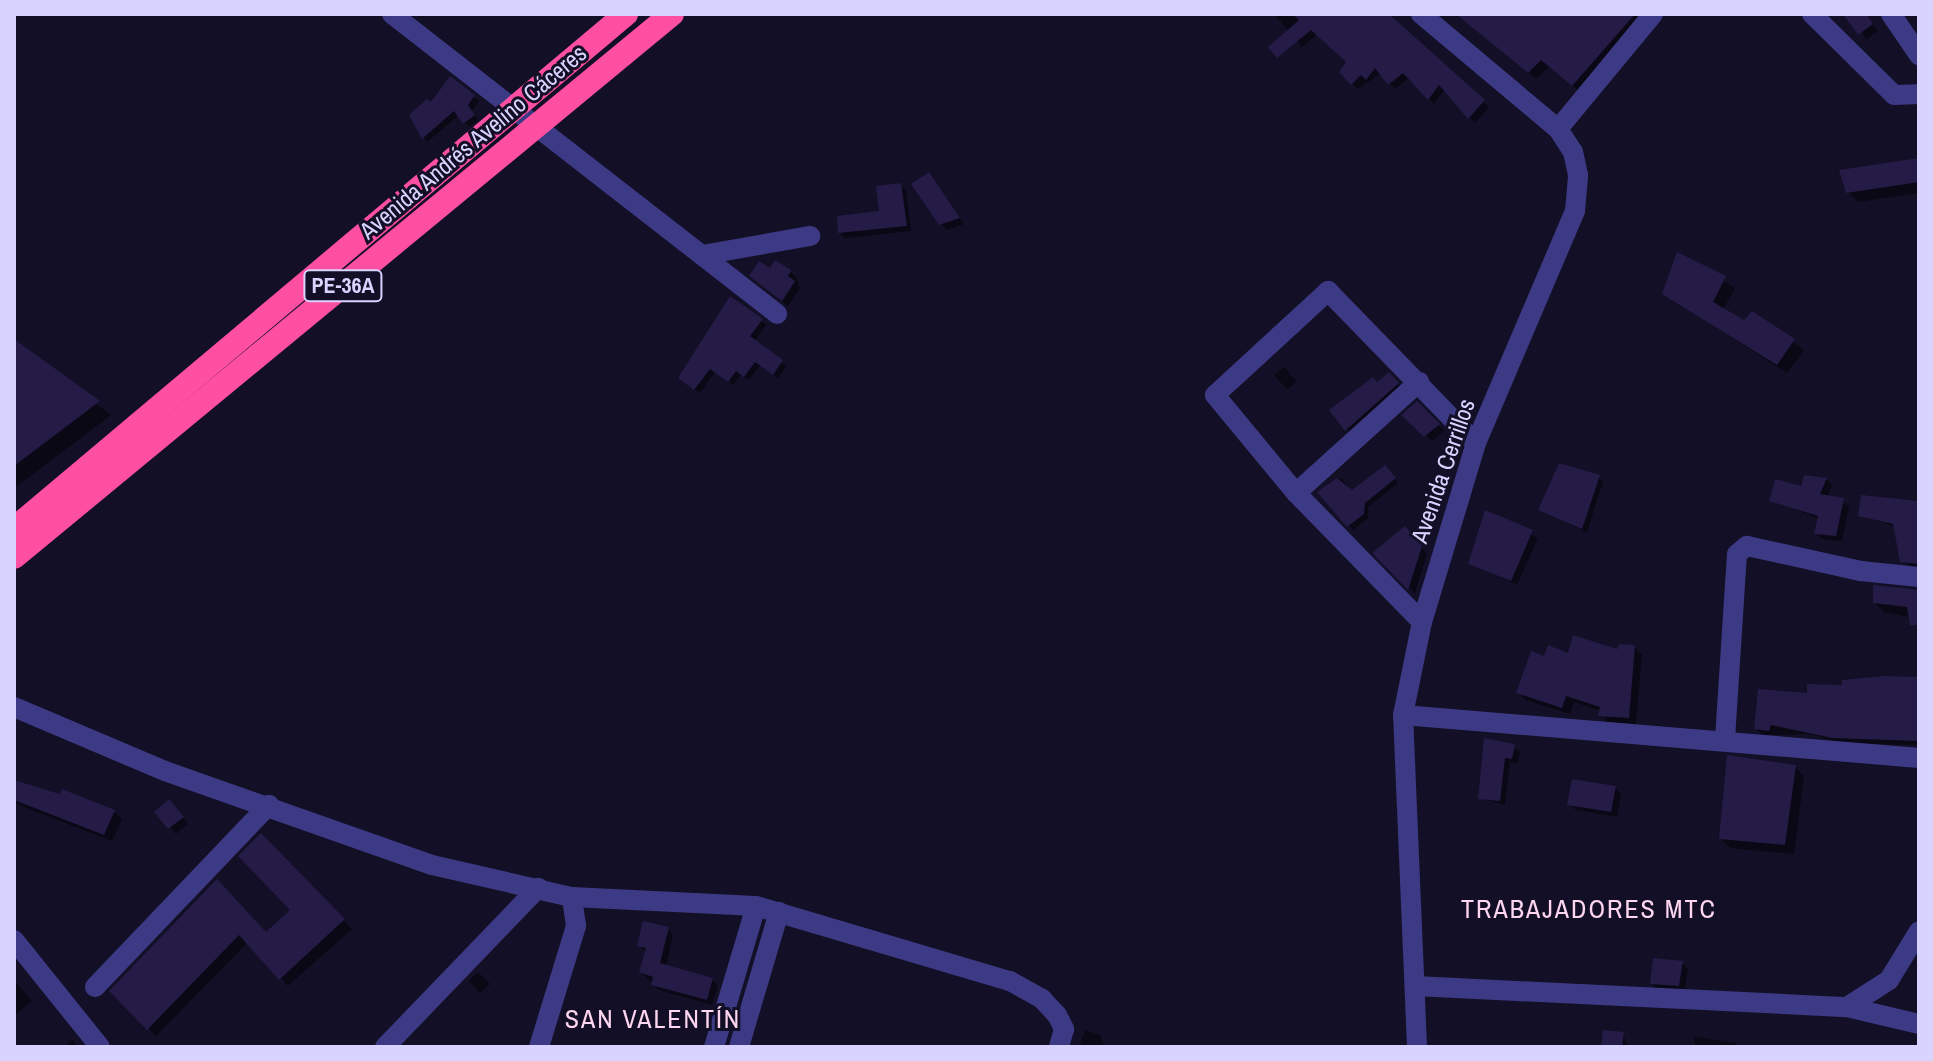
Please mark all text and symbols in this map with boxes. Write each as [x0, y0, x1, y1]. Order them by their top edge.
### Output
street label: Avenida Andrés Avelino Cáceres [353, 38, 593, 246]
road number: PE-36A [303, 268, 383, 304]
street label: Avenida Cerrillos [1405, 395, 1481, 547]
district label: TRABAJADORES MTC [1461, 893, 1717, 925]
district label: SAN VALENTÍN [565, 1003, 741, 1035]

